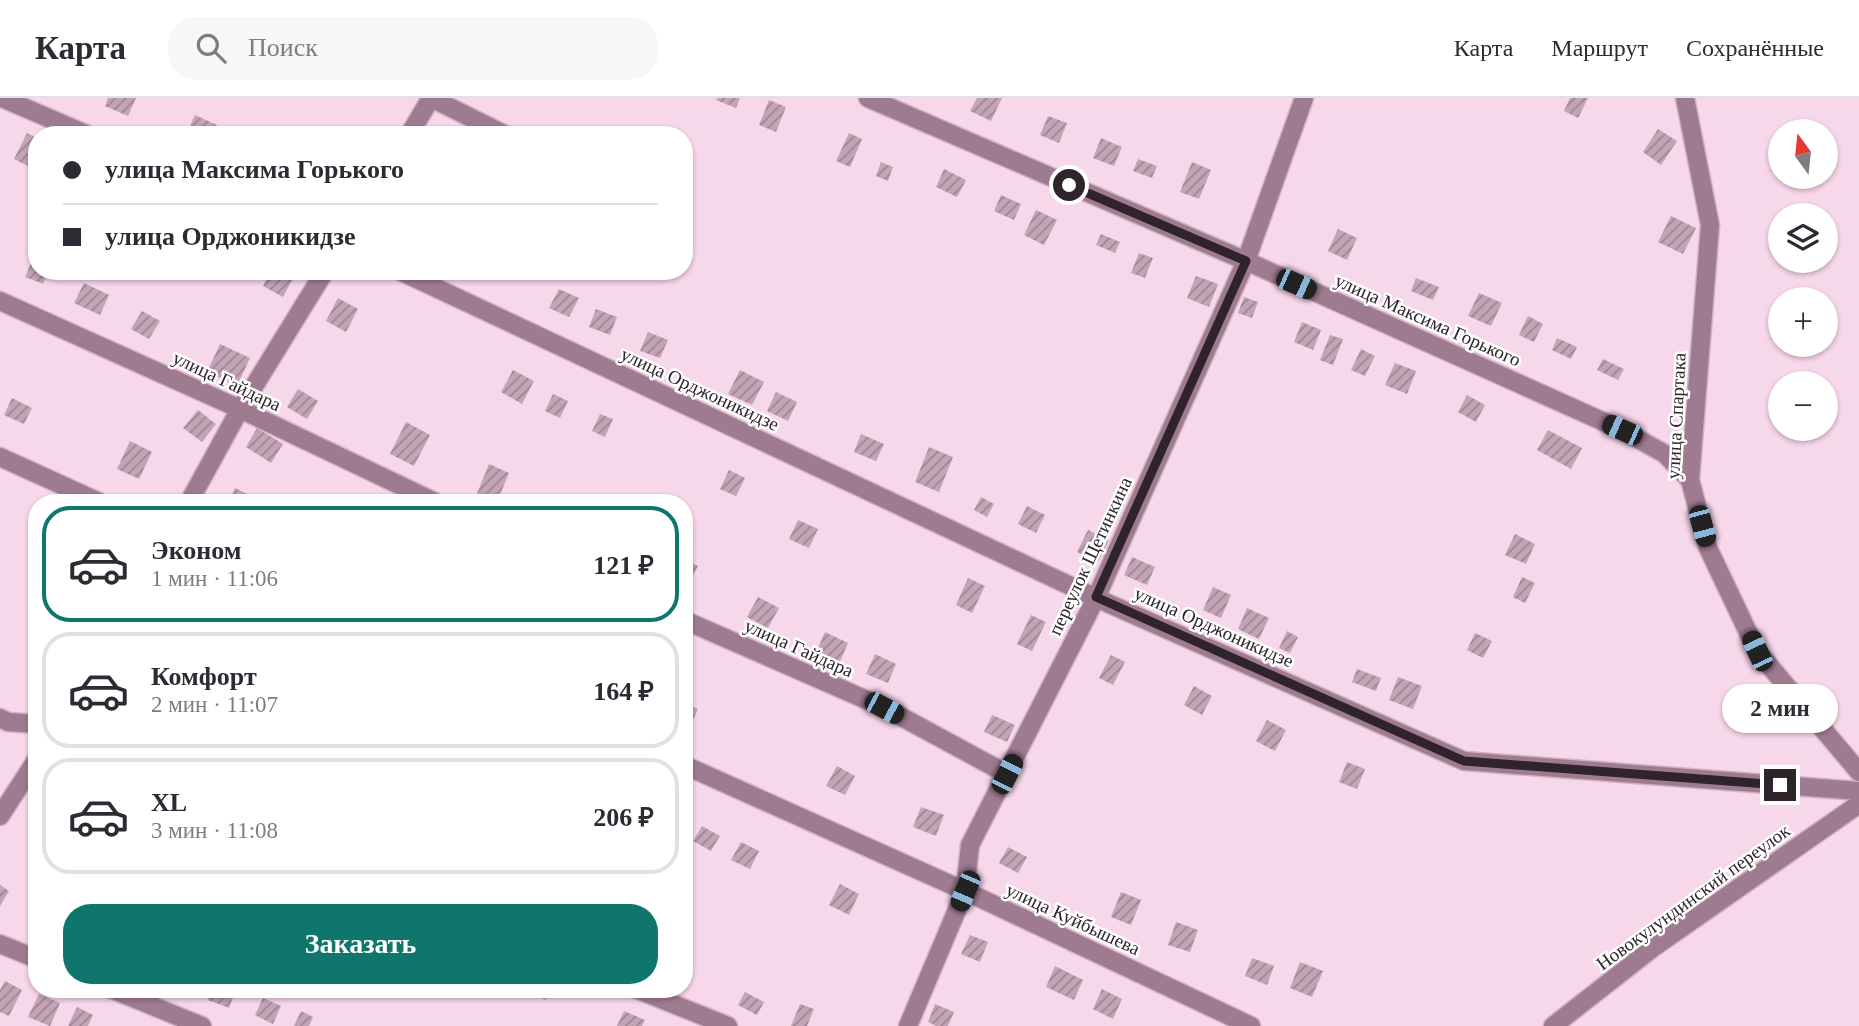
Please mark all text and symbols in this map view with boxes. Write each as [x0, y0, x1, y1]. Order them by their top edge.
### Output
search box [168, 17, 658, 80]
icon: search [192, 29, 230, 67]
text: Карта [35, 30, 126, 66]
text: Поиск [248, 33, 318, 62]
text: Карта [1454, 35, 1513, 61]
text: Маршрут [1551, 35, 1648, 61]
text: Сохранённые [1686, 35, 1824, 61]
north arrow [1768, 119, 1838, 189]
map controls [1768, 119, 1838, 441]
text: улица Максима Горького [105, 155, 404, 184]
route start [1053, 169, 1085, 201]
button: layers [1768, 203, 1838, 273]
text: улица Орджоникидзе [105, 222, 355, 251]
car [1273, 266, 1320, 302]
street label: улица Максима Горького [1332, 270, 1524, 370]
button: + [1768, 287, 1838, 357]
street label: улица Орджоникидзе [618, 343, 782, 435]
street label: улица Гайдара [170, 347, 285, 415]
street label: улица Спартака [1662, 352, 1690, 480]
button: − [1768, 371, 1838, 441]
car [1599, 412, 1646, 448]
street label: переулок Щетинкина [1044, 473, 1136, 638]
car [1687, 503, 1718, 549]
icon: car [67, 533, 130, 596]
text: Эконом [151, 536, 241, 565]
text: 121 ₽ [593, 551, 654, 580]
text: 1 мин · 11:06 [151, 566, 278, 591]
street label: улица Орджоникидзе [1131, 582, 1297, 672]
street label: улица Гайдара [741, 615, 857, 682]
car [1739, 628, 1776, 674]
icon: car [67, 659, 130, 722]
text: Комфорт [151, 662, 257, 691]
text: 164 ₽ [593, 677, 654, 706]
callout: 2 мин [1722, 684, 1838, 732]
car [861, 689, 908, 727]
text: 2 мин · 11:07 [151, 692, 278, 717]
text: 2 мин [1750, 696, 1810, 721]
car [989, 751, 1026, 797]
route end [1764, 769, 1796, 801]
icon: car [67, 785, 130, 848]
text: XL [151, 788, 187, 817]
text: 206 ₽ [593, 803, 654, 832]
text: 3 мин · 11:08 [151, 818, 278, 843]
street label: Новокулундинский переулок [1592, 819, 1794, 974]
car [948, 868, 983, 914]
street label: улица Куйбышева [1003, 879, 1144, 959]
button: Заказать [63, 904, 658, 984]

